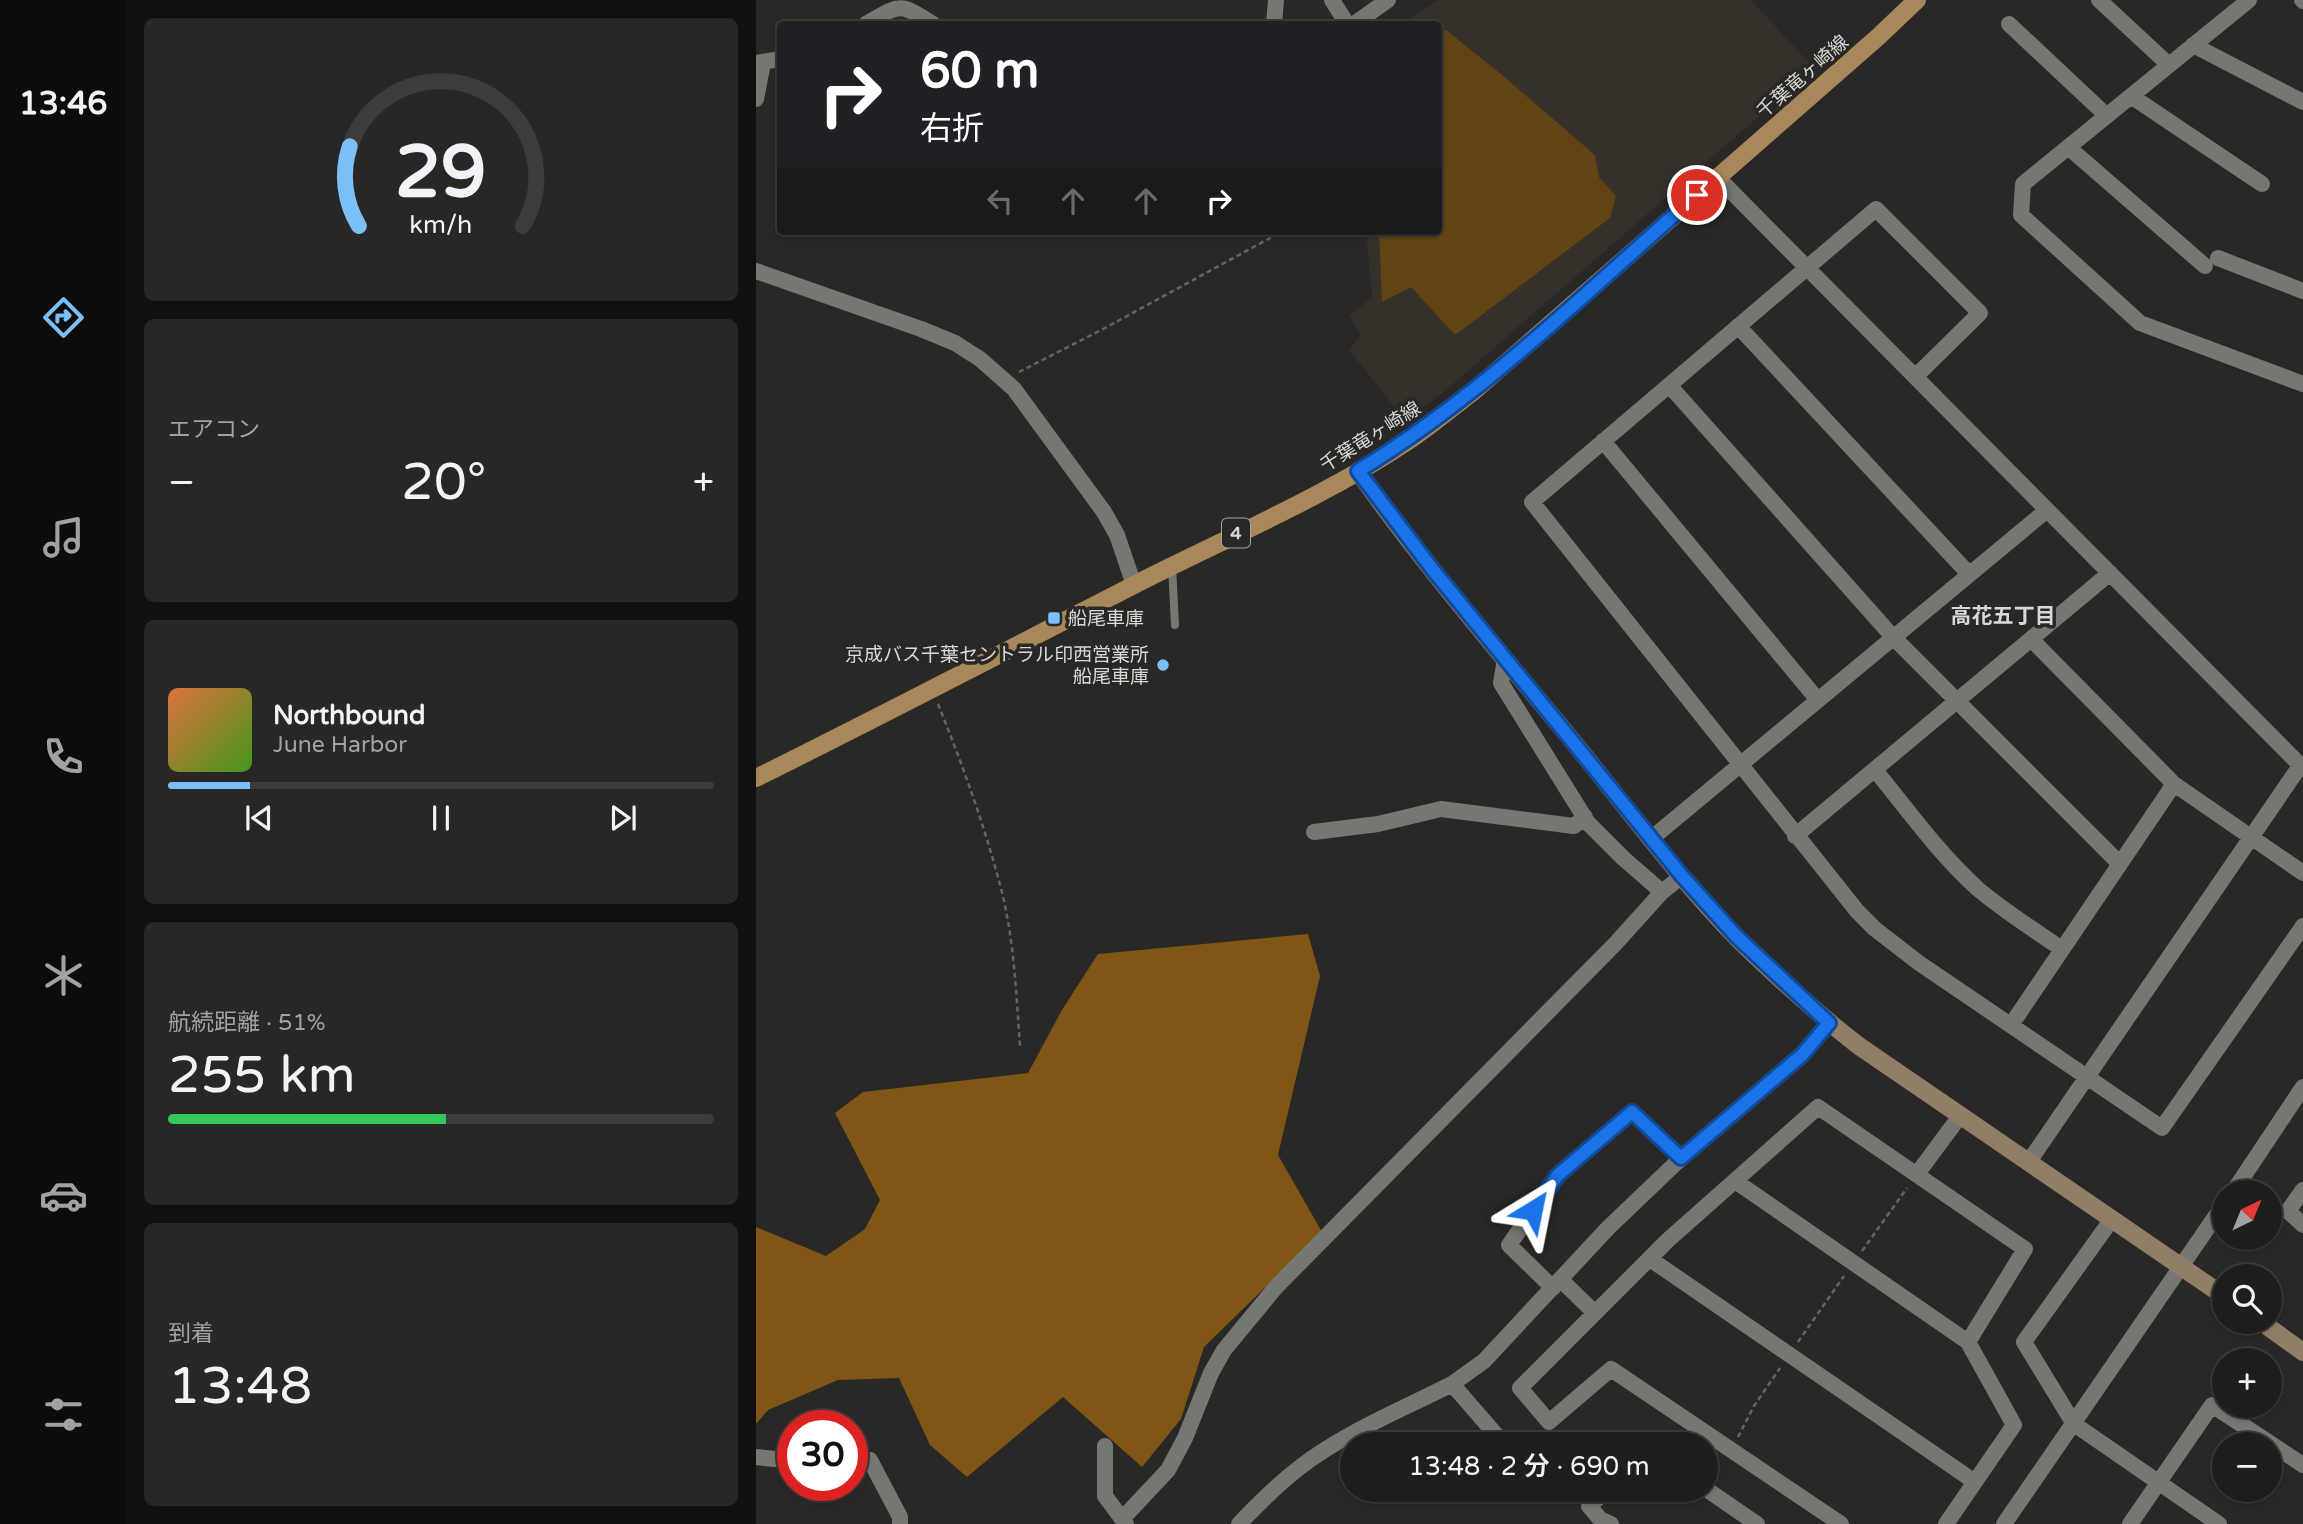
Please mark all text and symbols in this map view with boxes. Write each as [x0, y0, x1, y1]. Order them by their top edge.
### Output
street label: 千葉竜ヶ崎線 [1752, 31, 1853, 122]
text: 60 m [920, 42, 1039, 101]
icon: right [805, 49, 896, 140]
text: 13:46 [19, 85, 107, 123]
text: 右折 [920, 110, 984, 148]
text: 29 [395, 129, 487, 217]
pin [1667, 165, 1727, 225]
icon: arrive [1678, 176, 1716, 214]
icon: left [981, 182, 1019, 220]
icon: ahead [1054, 182, 1092, 220]
icon: ahead [1127, 182, 1165, 220]
icon: right [1200, 182, 1238, 220]
text: km/h [410, 209, 472, 239]
icon: directions [39, 293, 88, 342]
street label: 千葉竜ヶ崎線 [1316, 397, 1425, 476]
text: エアコン [168, 416, 260, 444]
text: 20° [401, 451, 486, 514]
text: − [168, 460, 195, 506]
text: + [693, 460, 714, 506]
icon: music [39, 513, 88, 562]
road number: 4 [1222, 518, 1250, 548]
district label: 高花五丁目 [1951, 604, 2056, 629]
place label: 船尾車庫 [1068, 608, 1144, 630]
marker: 船尾車庫 [1046, 610, 1062, 626]
place label: 京成バス千葉セントラル印西営業所 船尾車庫 [845, 644, 1149, 688]
marker: 京成バス千葉セントラル印西営業所 船尾車庫 [1155, 657, 1171, 673]
text: Northbound [273, 700, 425, 731]
text: June Harbor [273, 731, 407, 759]
icon: phone [39, 732, 88, 781]
icon: previous [240, 799, 278, 837]
icon: pause [422, 799, 460, 837]
icon: next [604, 799, 642, 837]
icon: climate [39, 951, 88, 1000]
text: 航続距離 · 51% [168, 1009, 326, 1037]
text: 255 km [168, 1044, 356, 1107]
icon: car [39, 1171, 88, 1220]
position arrow [1496, 1173, 1570, 1247]
north arrow [2212, 1180, 2282, 1250]
map controls [2212, 1180, 2282, 1502]
button: search [2212, 1264, 2282, 1334]
text: 到着 [168, 1320, 214, 1348]
button: + [2212, 1348, 2282, 1418]
text: 13:48 [168, 1355, 312, 1418]
icon: filters [39, 1390, 88, 1439]
speed limit sign: 30 [777, 1410, 868, 1501]
button: − [2212, 1432, 2282, 1502]
text: 13:48 · 2 分 · 690 m [1408, 1451, 1650, 1482]

